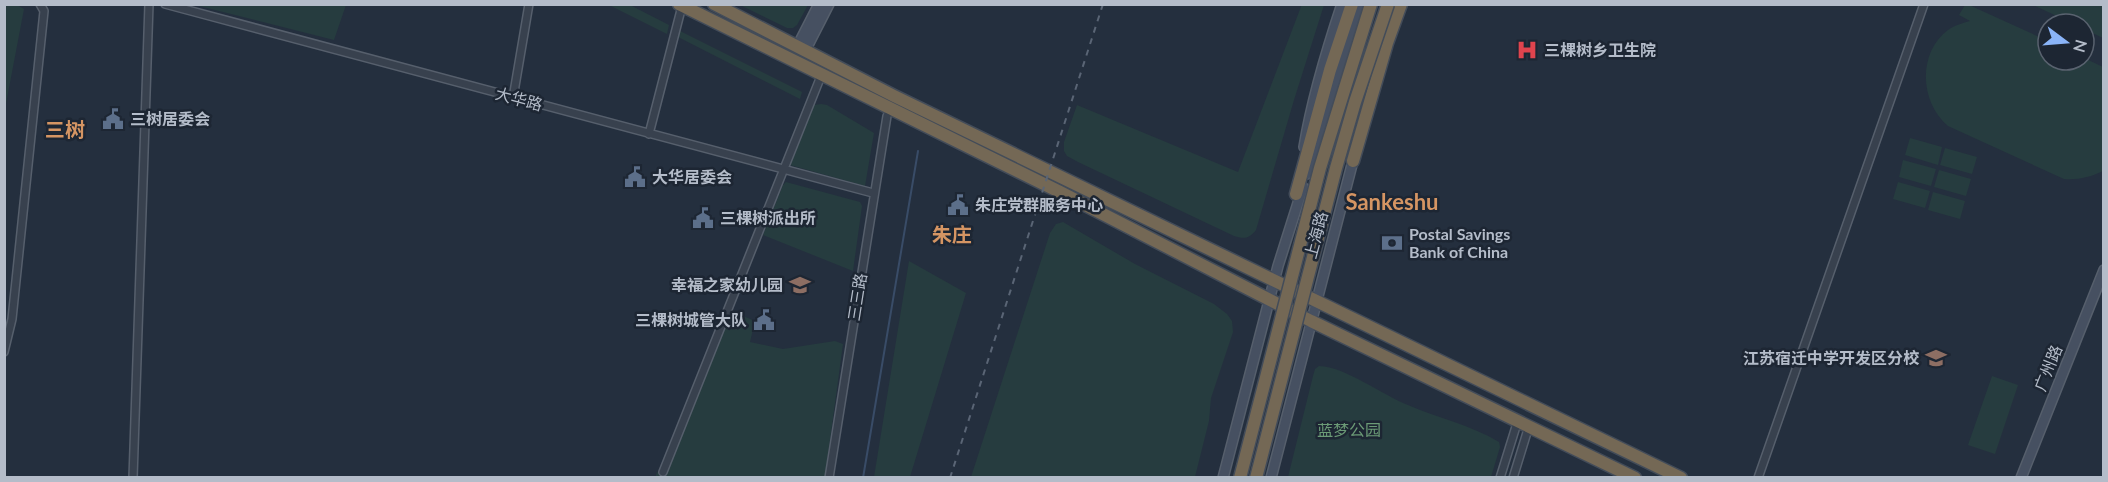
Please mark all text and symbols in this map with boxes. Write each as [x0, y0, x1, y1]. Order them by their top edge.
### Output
north arrow [2036, 12, 2096, 72]
hospital icon: 三棵树乡卫生院 [1515, 38, 1539, 62]
text: N [2070, 38, 2092, 55]
place label: 三棵树乡卫生院 [1544, 40, 1656, 59]
street label: 大华路 [493, 83, 545, 114]
public building icon: 三树居委会 [101, 107, 125, 131]
place label: 三树居委会 [130, 109, 210, 128]
district label: 三树 [45, 117, 85, 141]
public building icon: 大华居委会 [623, 165, 647, 189]
place label: 大华居委会 [652, 167, 732, 186]
district label: Sankeshu [1346, 188, 1438, 215]
public building icon: 朱庄党群服务中心 [946, 193, 970, 217]
place label: 朱庄党群服务中心 [975, 195, 1103, 214]
public building icon: 三棵树派出所 [691, 206, 715, 230]
place label: 三棵树派出所 [720, 208, 816, 227]
street label: 上海路 [1300, 209, 1331, 261]
district label: 朱庄 [932, 222, 972, 246]
place label: Postal Savings Bank of China [1409, 224, 1510, 261]
bank icon: Postal Savings Bank of China [1380, 231, 1404, 255]
street label: 三三路 [843, 272, 870, 322]
school or university icon: 幸福之家幼儿园 [788, 273, 812, 297]
place label: 幸福之家幼儿园 [671, 275, 783, 294]
public building icon: 三棵树城管大队 [752, 308, 776, 332]
place label: 三棵树城管大队 [635, 310, 747, 329]
street label: 广州路 [2030, 342, 2065, 394]
school or university icon: 江苏宿迁中学开发区分校 [1924, 346, 1948, 370]
place label: 江苏宿迁中学开发区分校 [1743, 348, 1920, 367]
park label: 蓝梦公园 [1317, 420, 1381, 439]

